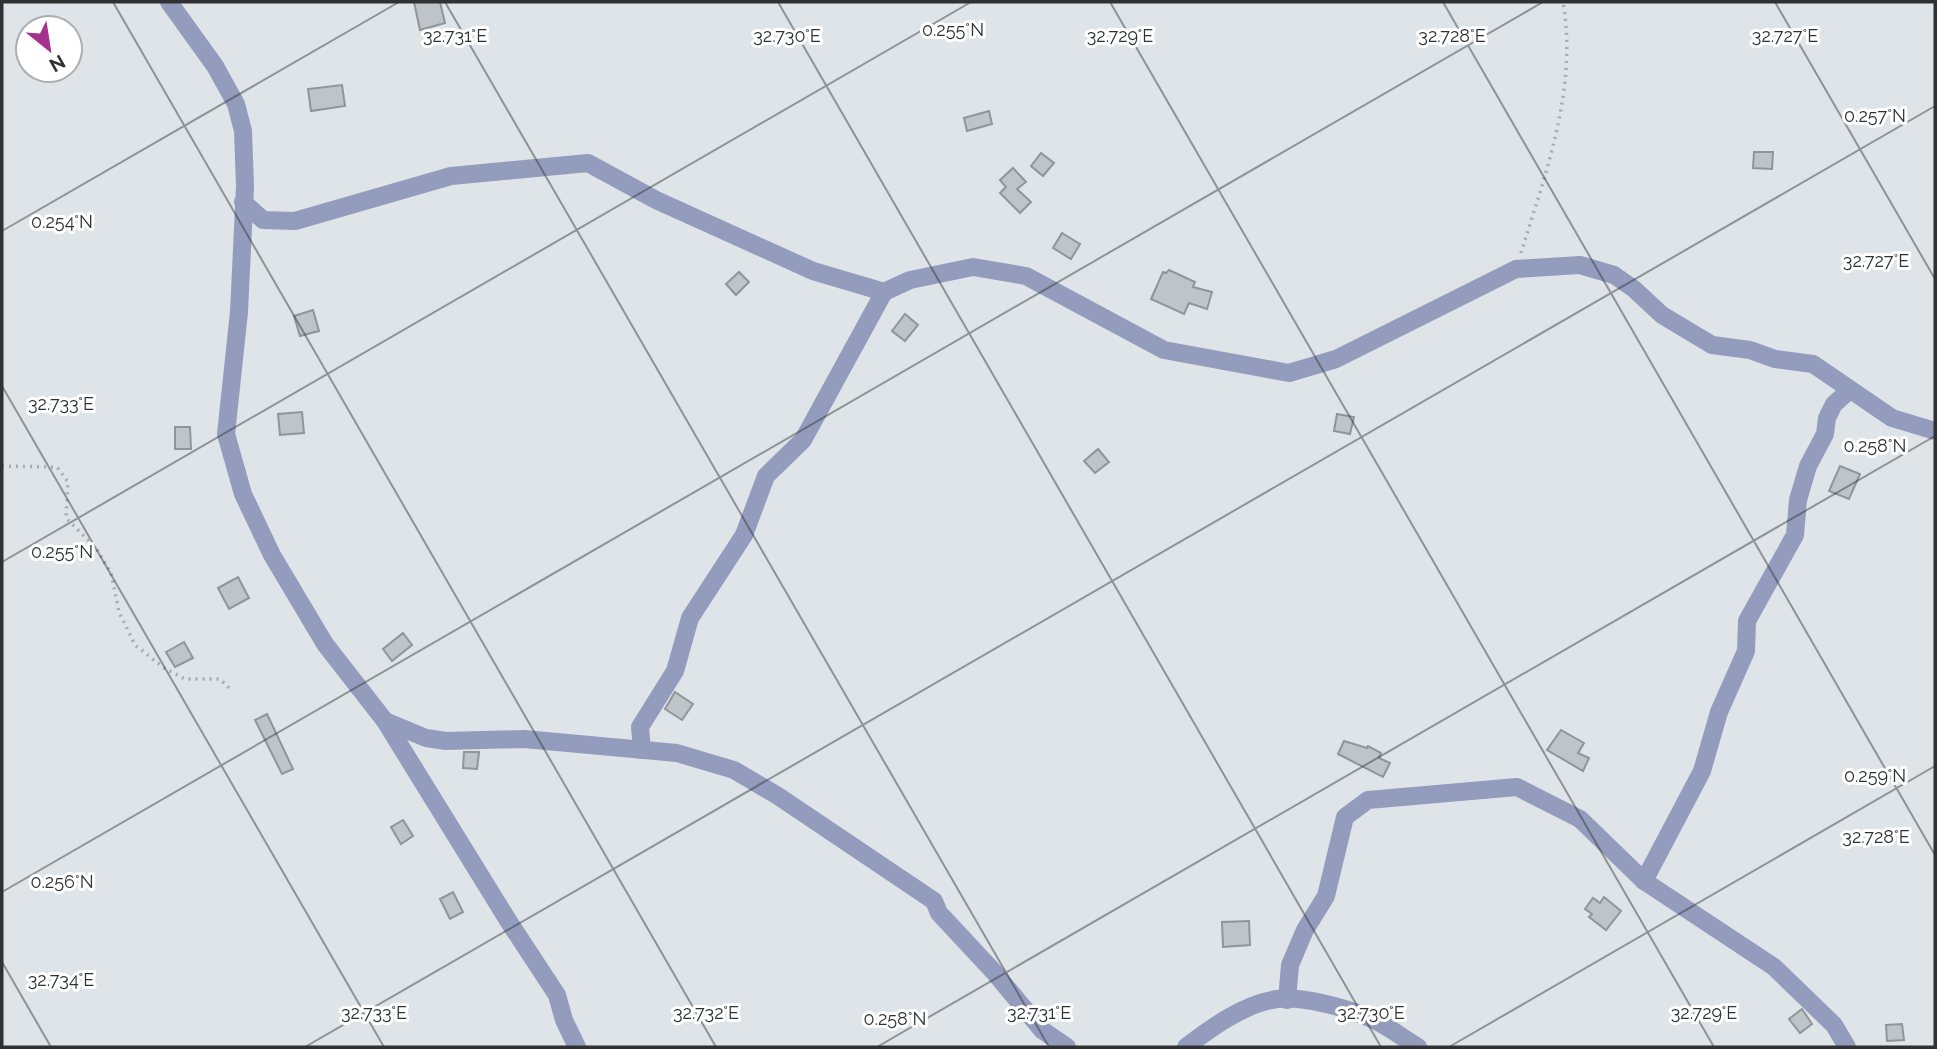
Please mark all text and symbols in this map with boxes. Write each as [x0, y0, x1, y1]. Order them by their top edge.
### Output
north arrow [14, 14, 84, 84]
text: 0.255°N [922, 19, 984, 40]
text: 32.731°E [423, 25, 487, 46]
text: 32.730°E [753, 25, 821, 46]
text: 32.729°E [1087, 25, 1153, 46]
text: 32.728°E [1418, 25, 1486, 46]
text: 32.727°E [1752, 25, 1818, 46]
text: N [46, 51, 69, 77]
text: 0.257°N [1844, 105, 1906, 126]
text: 0.254°N [31, 211, 93, 232]
text: 32.727°E [1843, 250, 1909, 271]
text: 32.733°E [28, 393, 94, 414]
text: 0.258°N [1844, 435, 1906, 456]
text: 0.255°N [31, 541, 93, 562]
text: 0.259°N [1844, 765, 1906, 786]
text: 32.728°E [1842, 826, 1910, 847]
text: 0.256°N [30, 871, 94, 892]
text: 32.734°E [28, 969, 94, 990]
text: 32.733°E [341, 1002, 407, 1023]
text: 32.732°E [673, 1002, 739, 1023]
text: 32.731°E [1007, 1002, 1071, 1023]
text: 32.730°E [1337, 1002, 1405, 1023]
text: 32.729°E [1671, 1002, 1737, 1023]
text: 0.258°N [864, 1008, 926, 1029]

